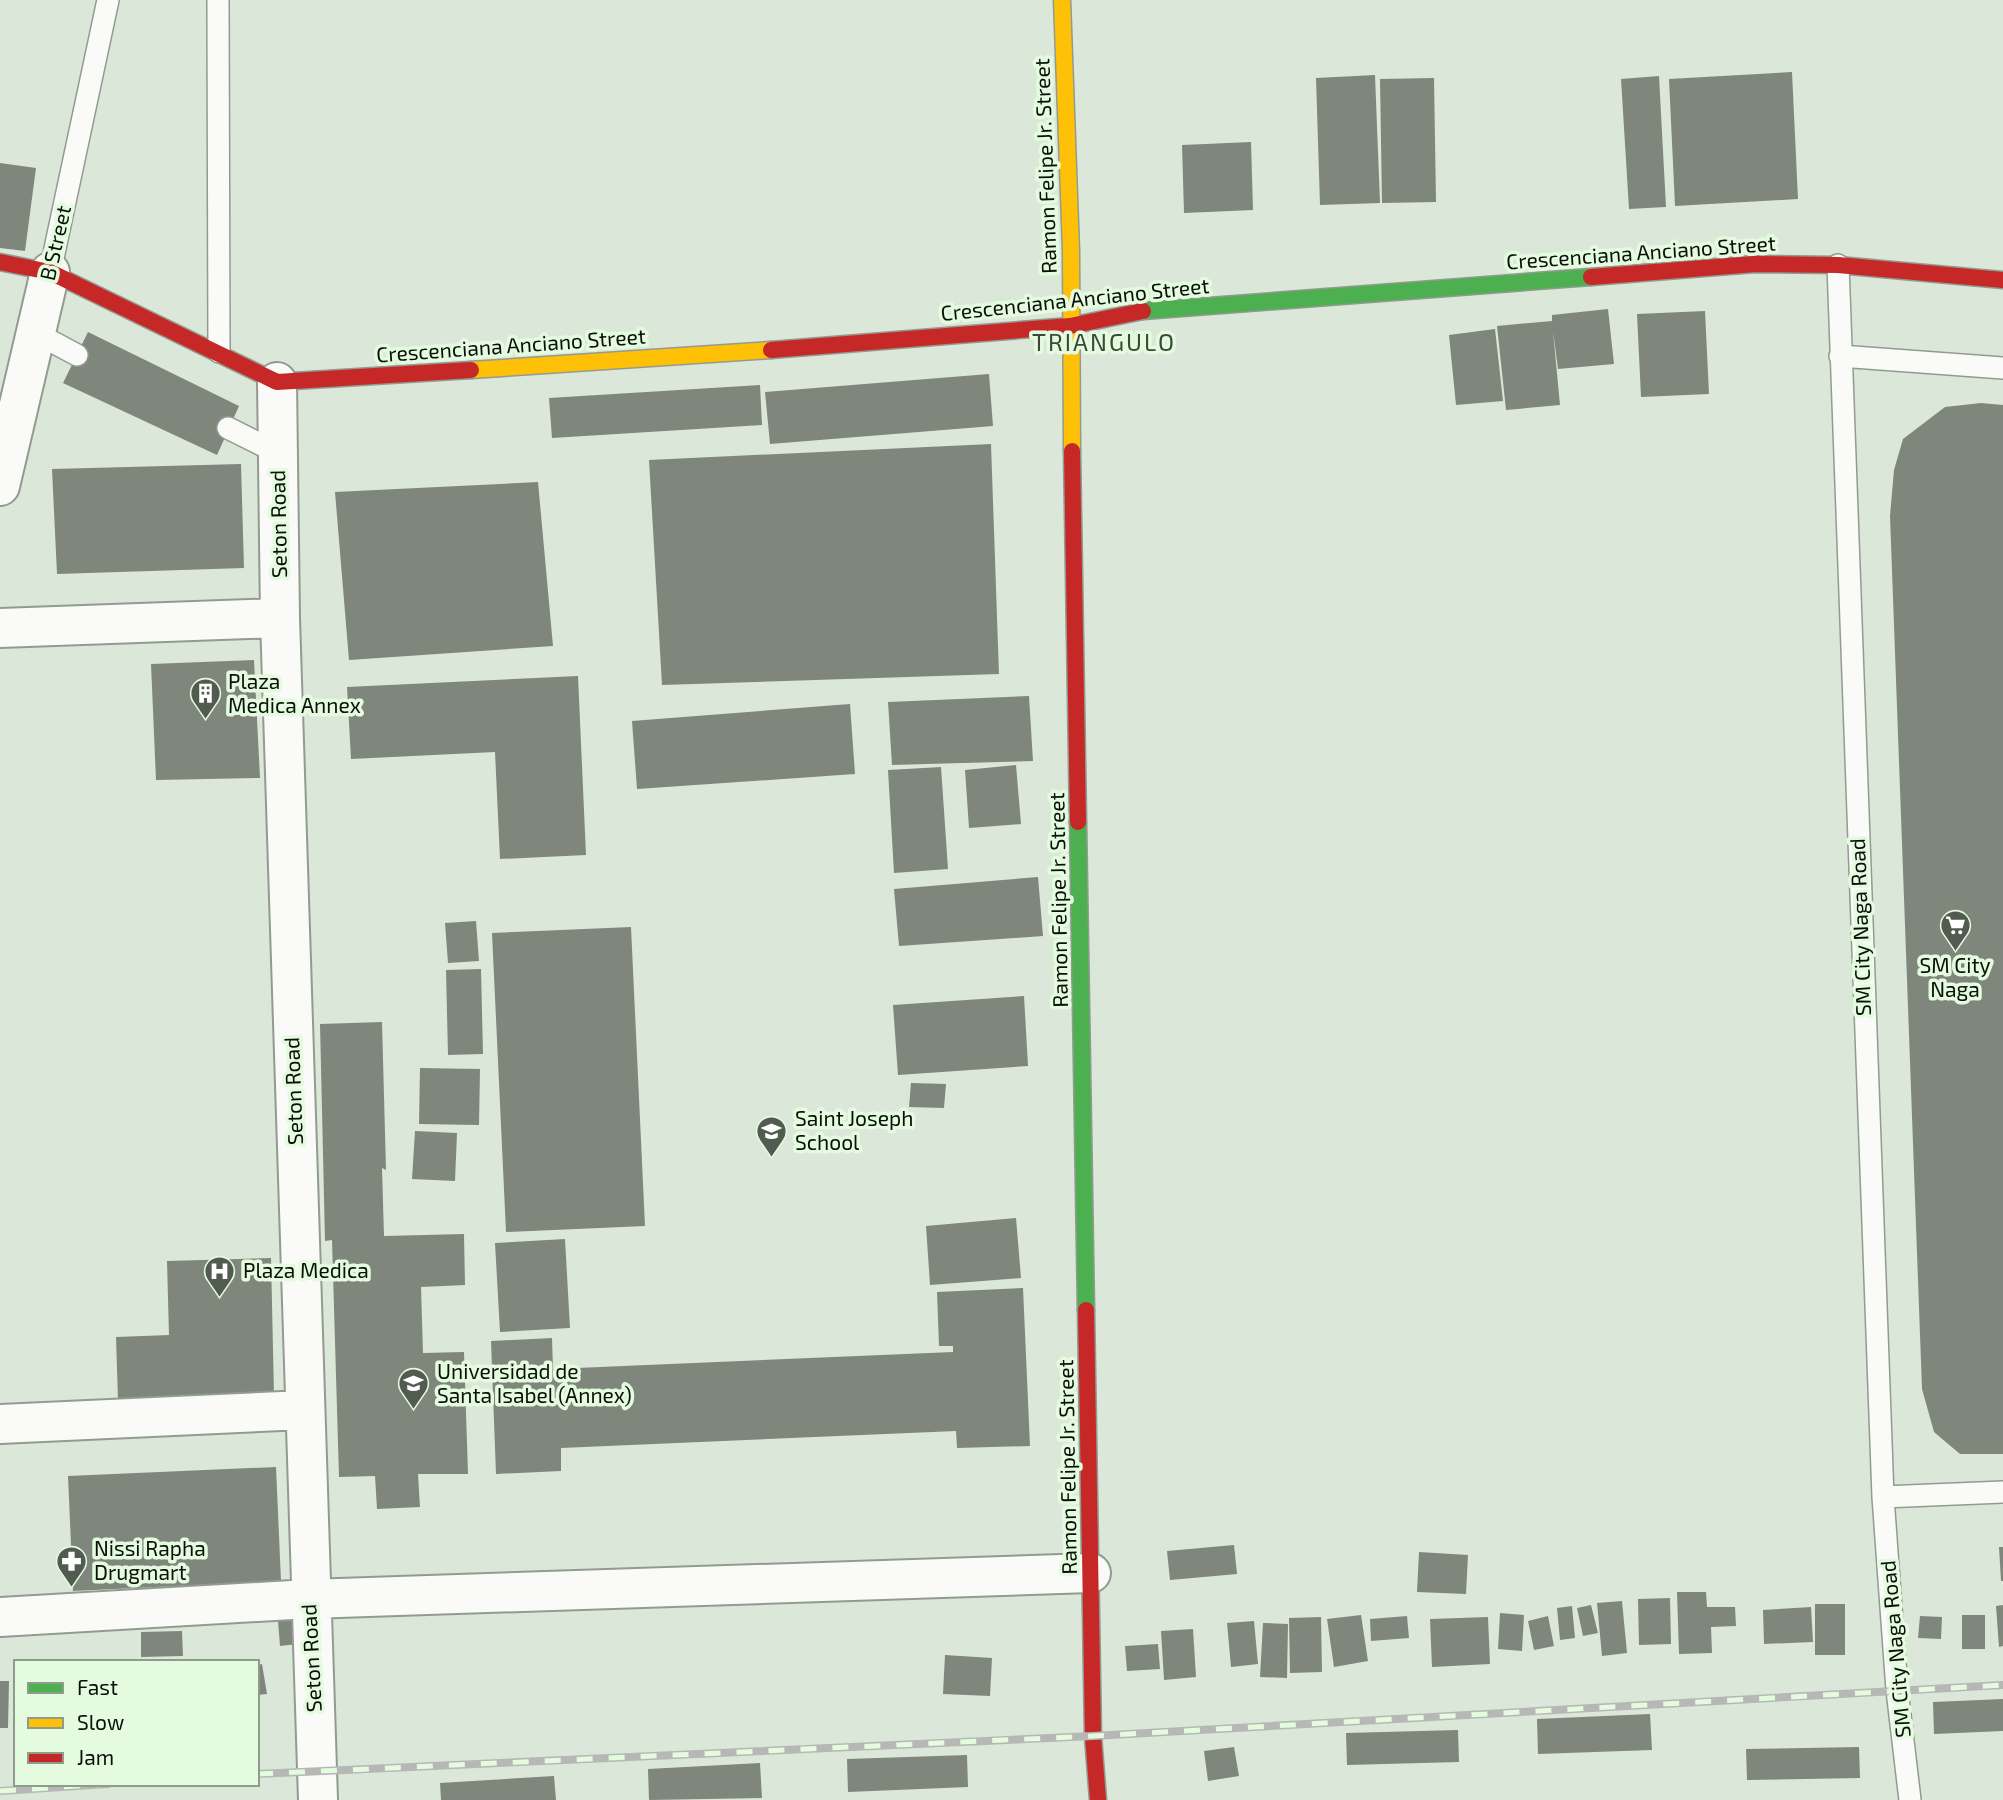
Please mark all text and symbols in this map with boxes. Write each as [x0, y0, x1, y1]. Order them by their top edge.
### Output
street label: Ramon Felipe Jr. Street [1028, 58, 1061, 274]
street label: B Street [34, 203, 75, 283]
street label: Crescenciana Anciano Street [1505, 230, 1776, 273]
street label: Crescenciana Anciano Street [939, 272, 1210, 325]
street label: Crescenciana Anciano Street [375, 323, 646, 366]
district label: TRIANGULO [1032, 327, 1176, 356]
street label: Seton Road [264, 470, 291, 578]
place label: Plaza Medica Annex [228, 668, 361, 717]
building icon: Plaza Medica Annex [188, 677, 222, 721]
street label: Ramon Felipe Jr. Street [1043, 792, 1072, 1008]
street label: SM City Naga Road [1844, 838, 1875, 1016]
supermarket icon: SM City Naga [1938, 909, 1972, 953]
place label: SM City Naga [1919, 952, 1991, 1001]
street label: Seton Road [278, 1037, 307, 1146]
place label: Saint Joseph School [795, 1105, 913, 1154]
school or university icon: Saint Joseph School [755, 1114, 789, 1158]
hospital icon: Plaza Medica [203, 1254, 237, 1298]
place label: Plaza Medica [243, 1257, 369, 1282]
place label: Universidad de Santa Isabel (Annex) [437, 1358, 632, 1407]
street label: Ramon Felipe Jr. Street [1052, 1359, 1081, 1575]
school or university icon: Universidad de Santa Isabel (Annex) [397, 1367, 431, 1411]
place label: Nissi Rapha Drugmart [94, 1535, 206, 1584]
pharmacy icon: Nissi Rapha Drugmart [54, 1544, 88, 1588]
street label: SM City Naga Road [1874, 1559, 1915, 1739]
street label: Seton Road [295, 1603, 326, 1713]
legend [14, 1660, 259, 1786]
text: Fast [77, 1674, 118, 1699]
text: Slow [77, 1709, 124, 1734]
text: Jam [77, 1744, 114, 1769]

